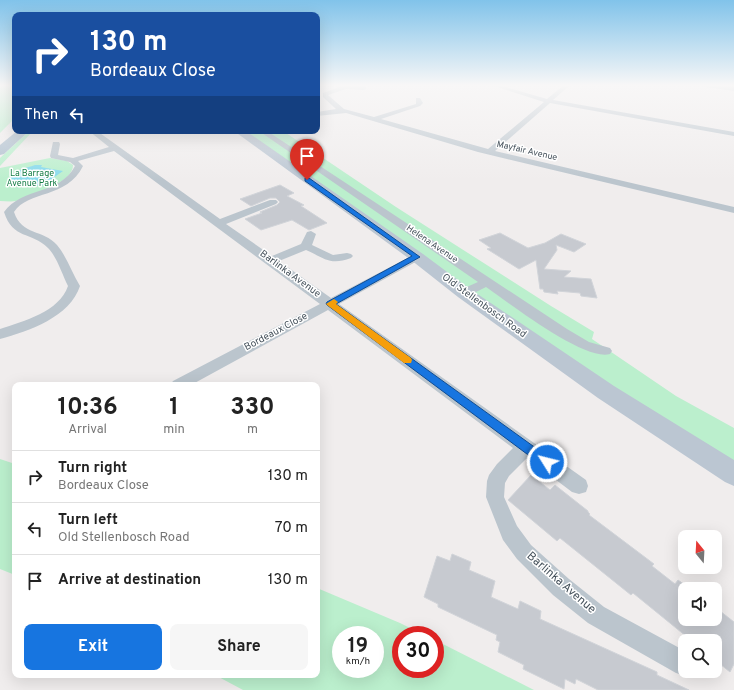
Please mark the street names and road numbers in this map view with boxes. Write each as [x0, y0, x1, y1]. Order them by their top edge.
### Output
street label: Mayfair Avenue [496, 139, 558, 163]
street label: Helena Avenue [404, 223, 460, 265]
street label: Barlinka Avenue [257, 247, 323, 301]
street label: Old Stellenbosch Road [439, 271, 529, 341]
street label: Bordeaux Close [242, 310, 310, 354]
street label: Barlinka Avenue [523, 548, 599, 618]

